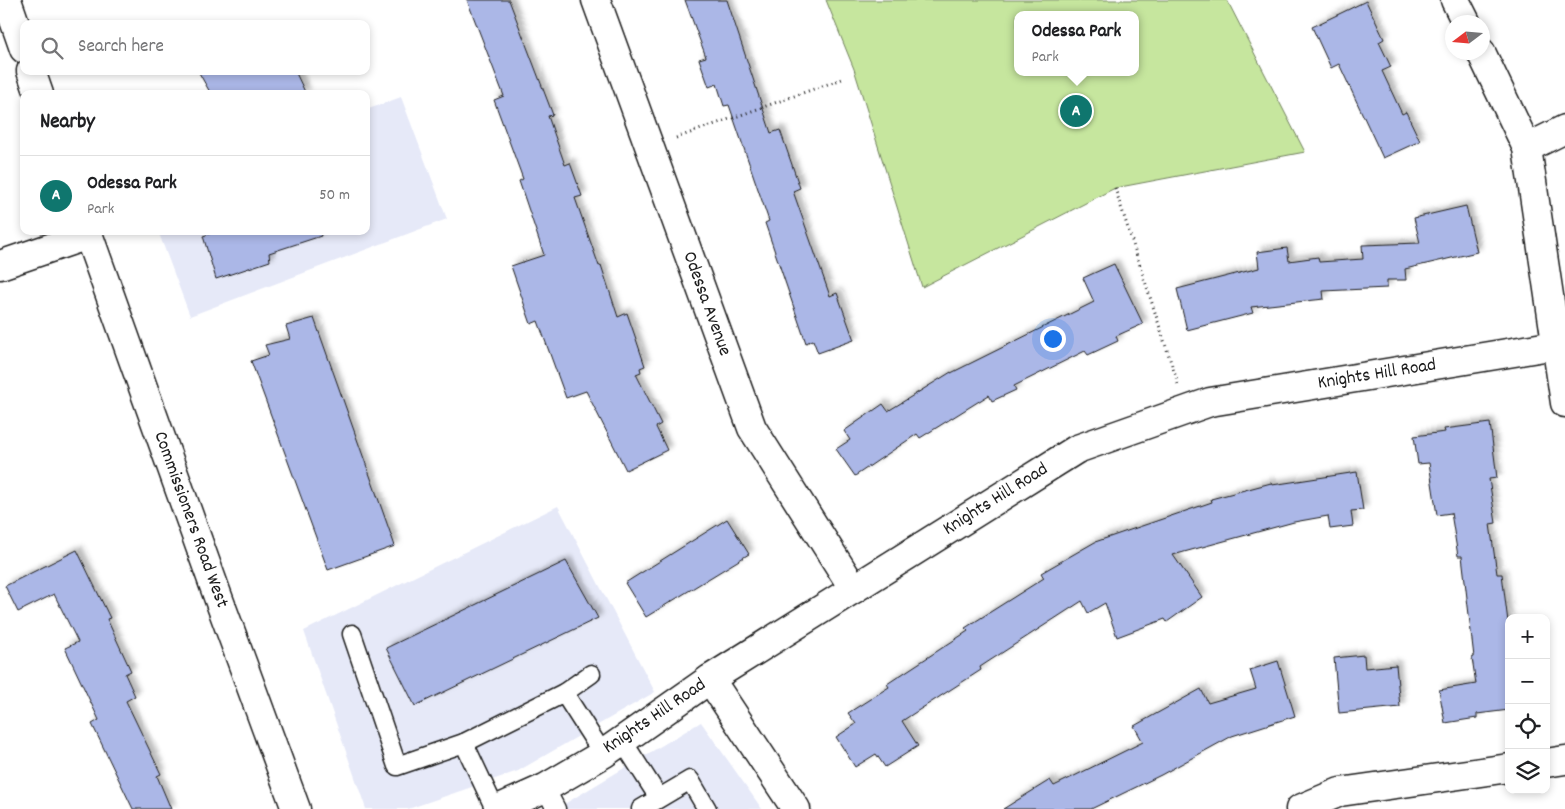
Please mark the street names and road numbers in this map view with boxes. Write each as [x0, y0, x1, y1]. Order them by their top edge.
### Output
street label: Odessa Avenue [675, 248, 737, 360]
street label: Knights Hill Road [1316, 352, 1438, 398]
street label: Commissioners Road West [145, 428, 235, 612]
street label: Knights Hill Road [938, 457, 1054, 543]
street label: Knights Hill Road [598, 672, 712, 762]

